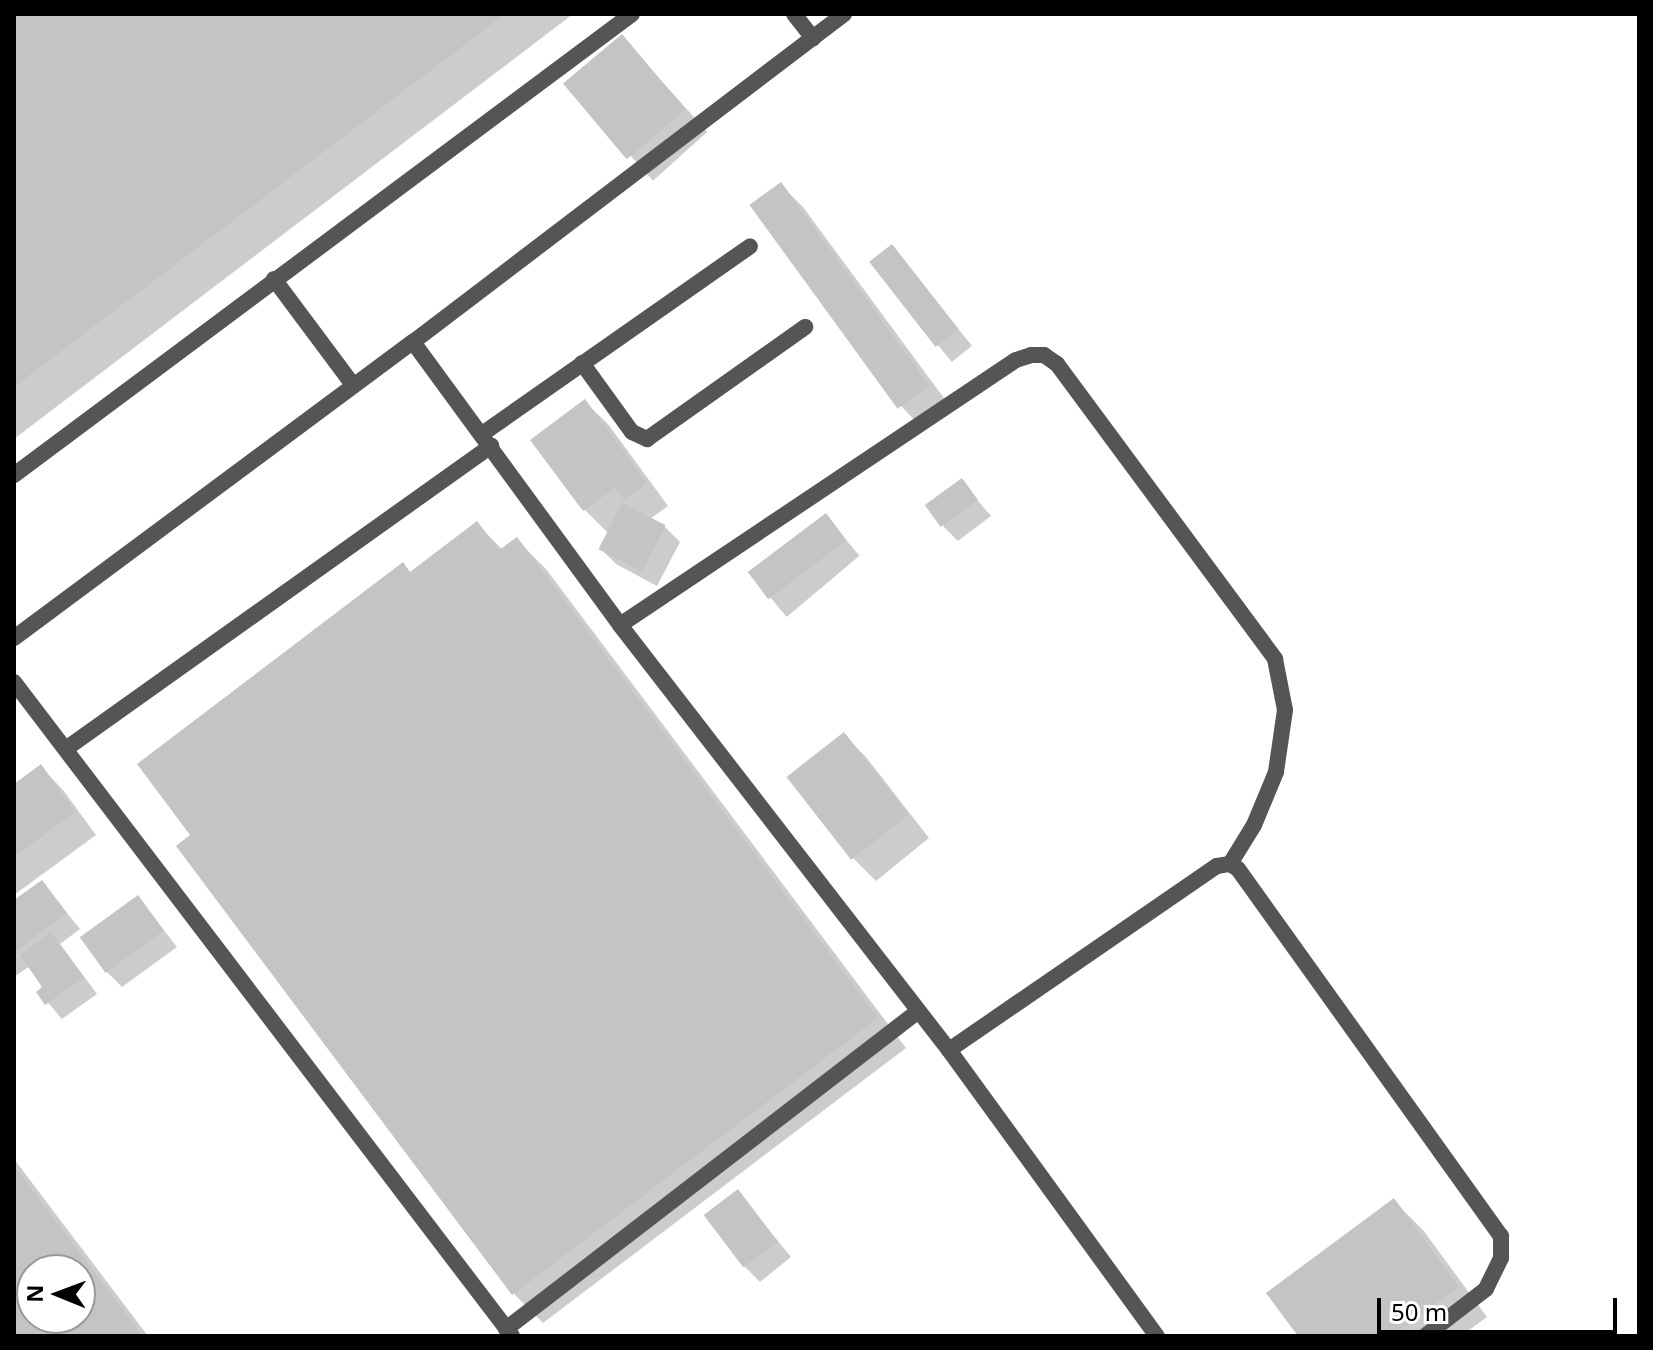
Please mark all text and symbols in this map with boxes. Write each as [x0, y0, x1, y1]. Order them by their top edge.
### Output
north arrow [16, 1254, 96, 1334]
scale bar [1381, 1282, 1621, 1332]
text: N [19, 1284, 49, 1303]
text: 50 m [1391, 1295, 1447, 1328]

